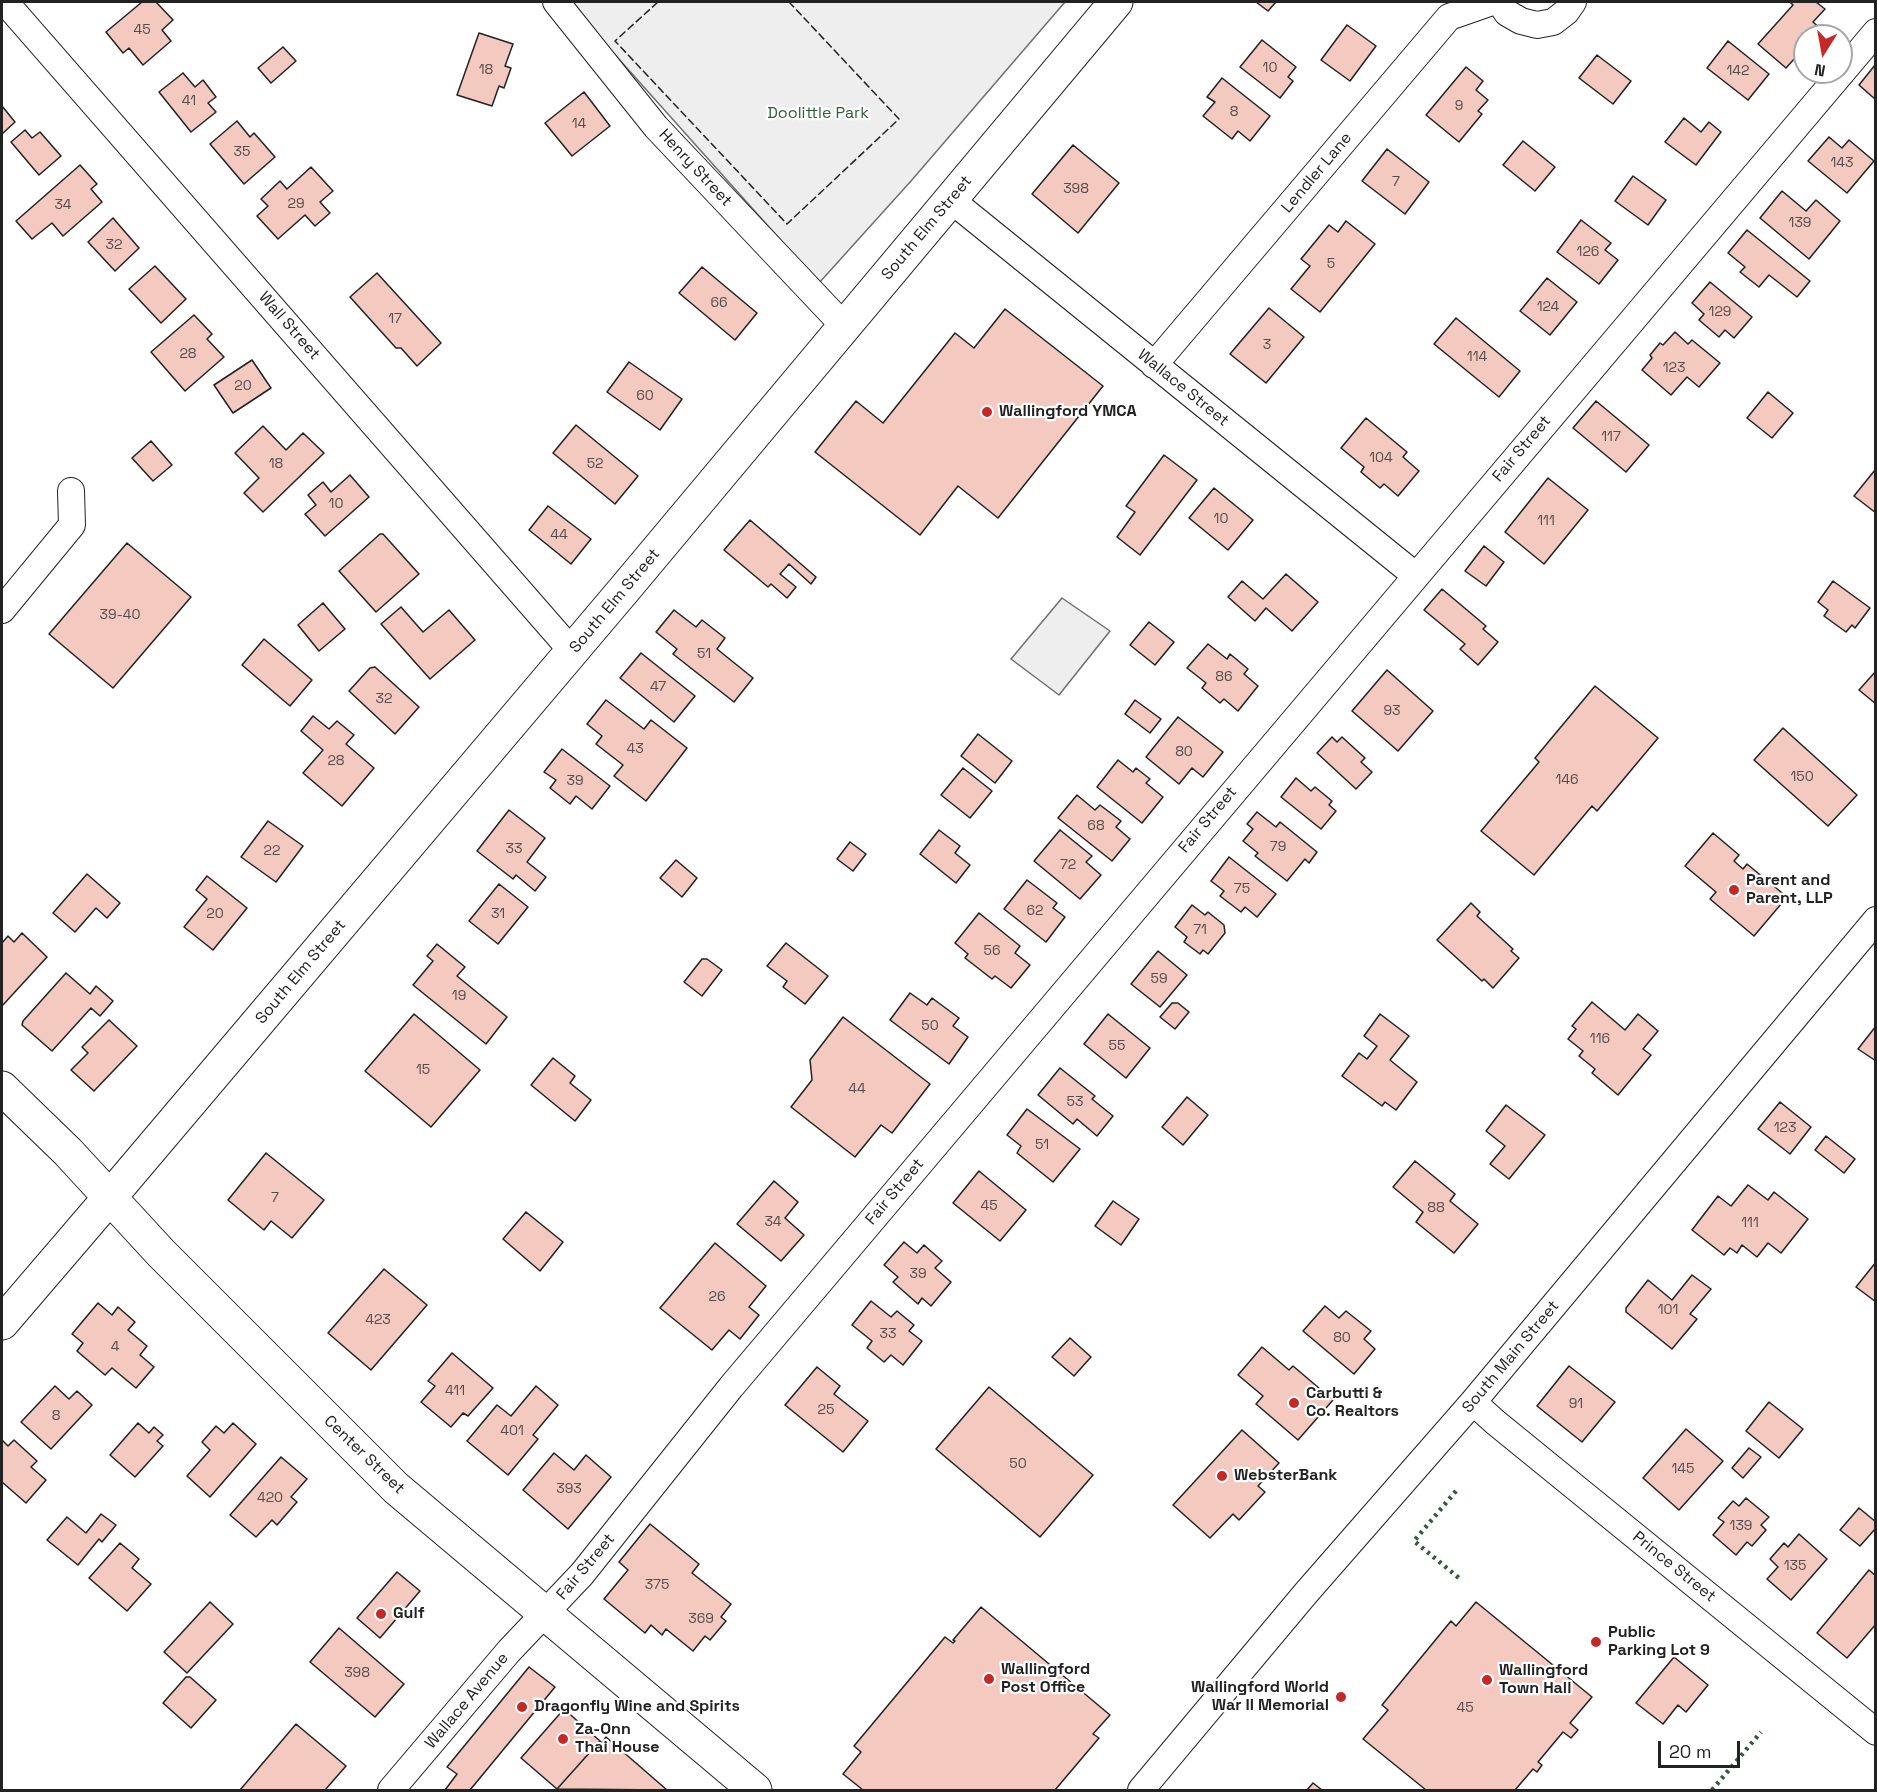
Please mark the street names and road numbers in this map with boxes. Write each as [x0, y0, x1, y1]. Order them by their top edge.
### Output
street label: Henry Street [654, 125, 736, 211]
street label: Lendler Lane [1278, 129, 1356, 217]
street label: South Elm Street [878, 172, 976, 284]
street label: Wall Street [254, 288, 324, 364]
street label: Wallace Street [1133, 345, 1233, 431]
street label: Fair Street [1489, 412, 1555, 486]
street label: South Elm Street [566, 545, 664, 657]
street label: Fair Street [1175, 783, 1241, 857]
street label: South Elm Street [252, 916, 350, 1028]
street label: Fair Street [862, 1155, 928, 1229]
street label: South Main Street [1458, 1297, 1564, 1417]
street label: Center Street [320, 1412, 408, 1498]
street label: Prince Street [1629, 1528, 1719, 1606]
street label: Fair Street [553, 1530, 619, 1604]
street label: Wallace Avenue [421, 1649, 513, 1753]

